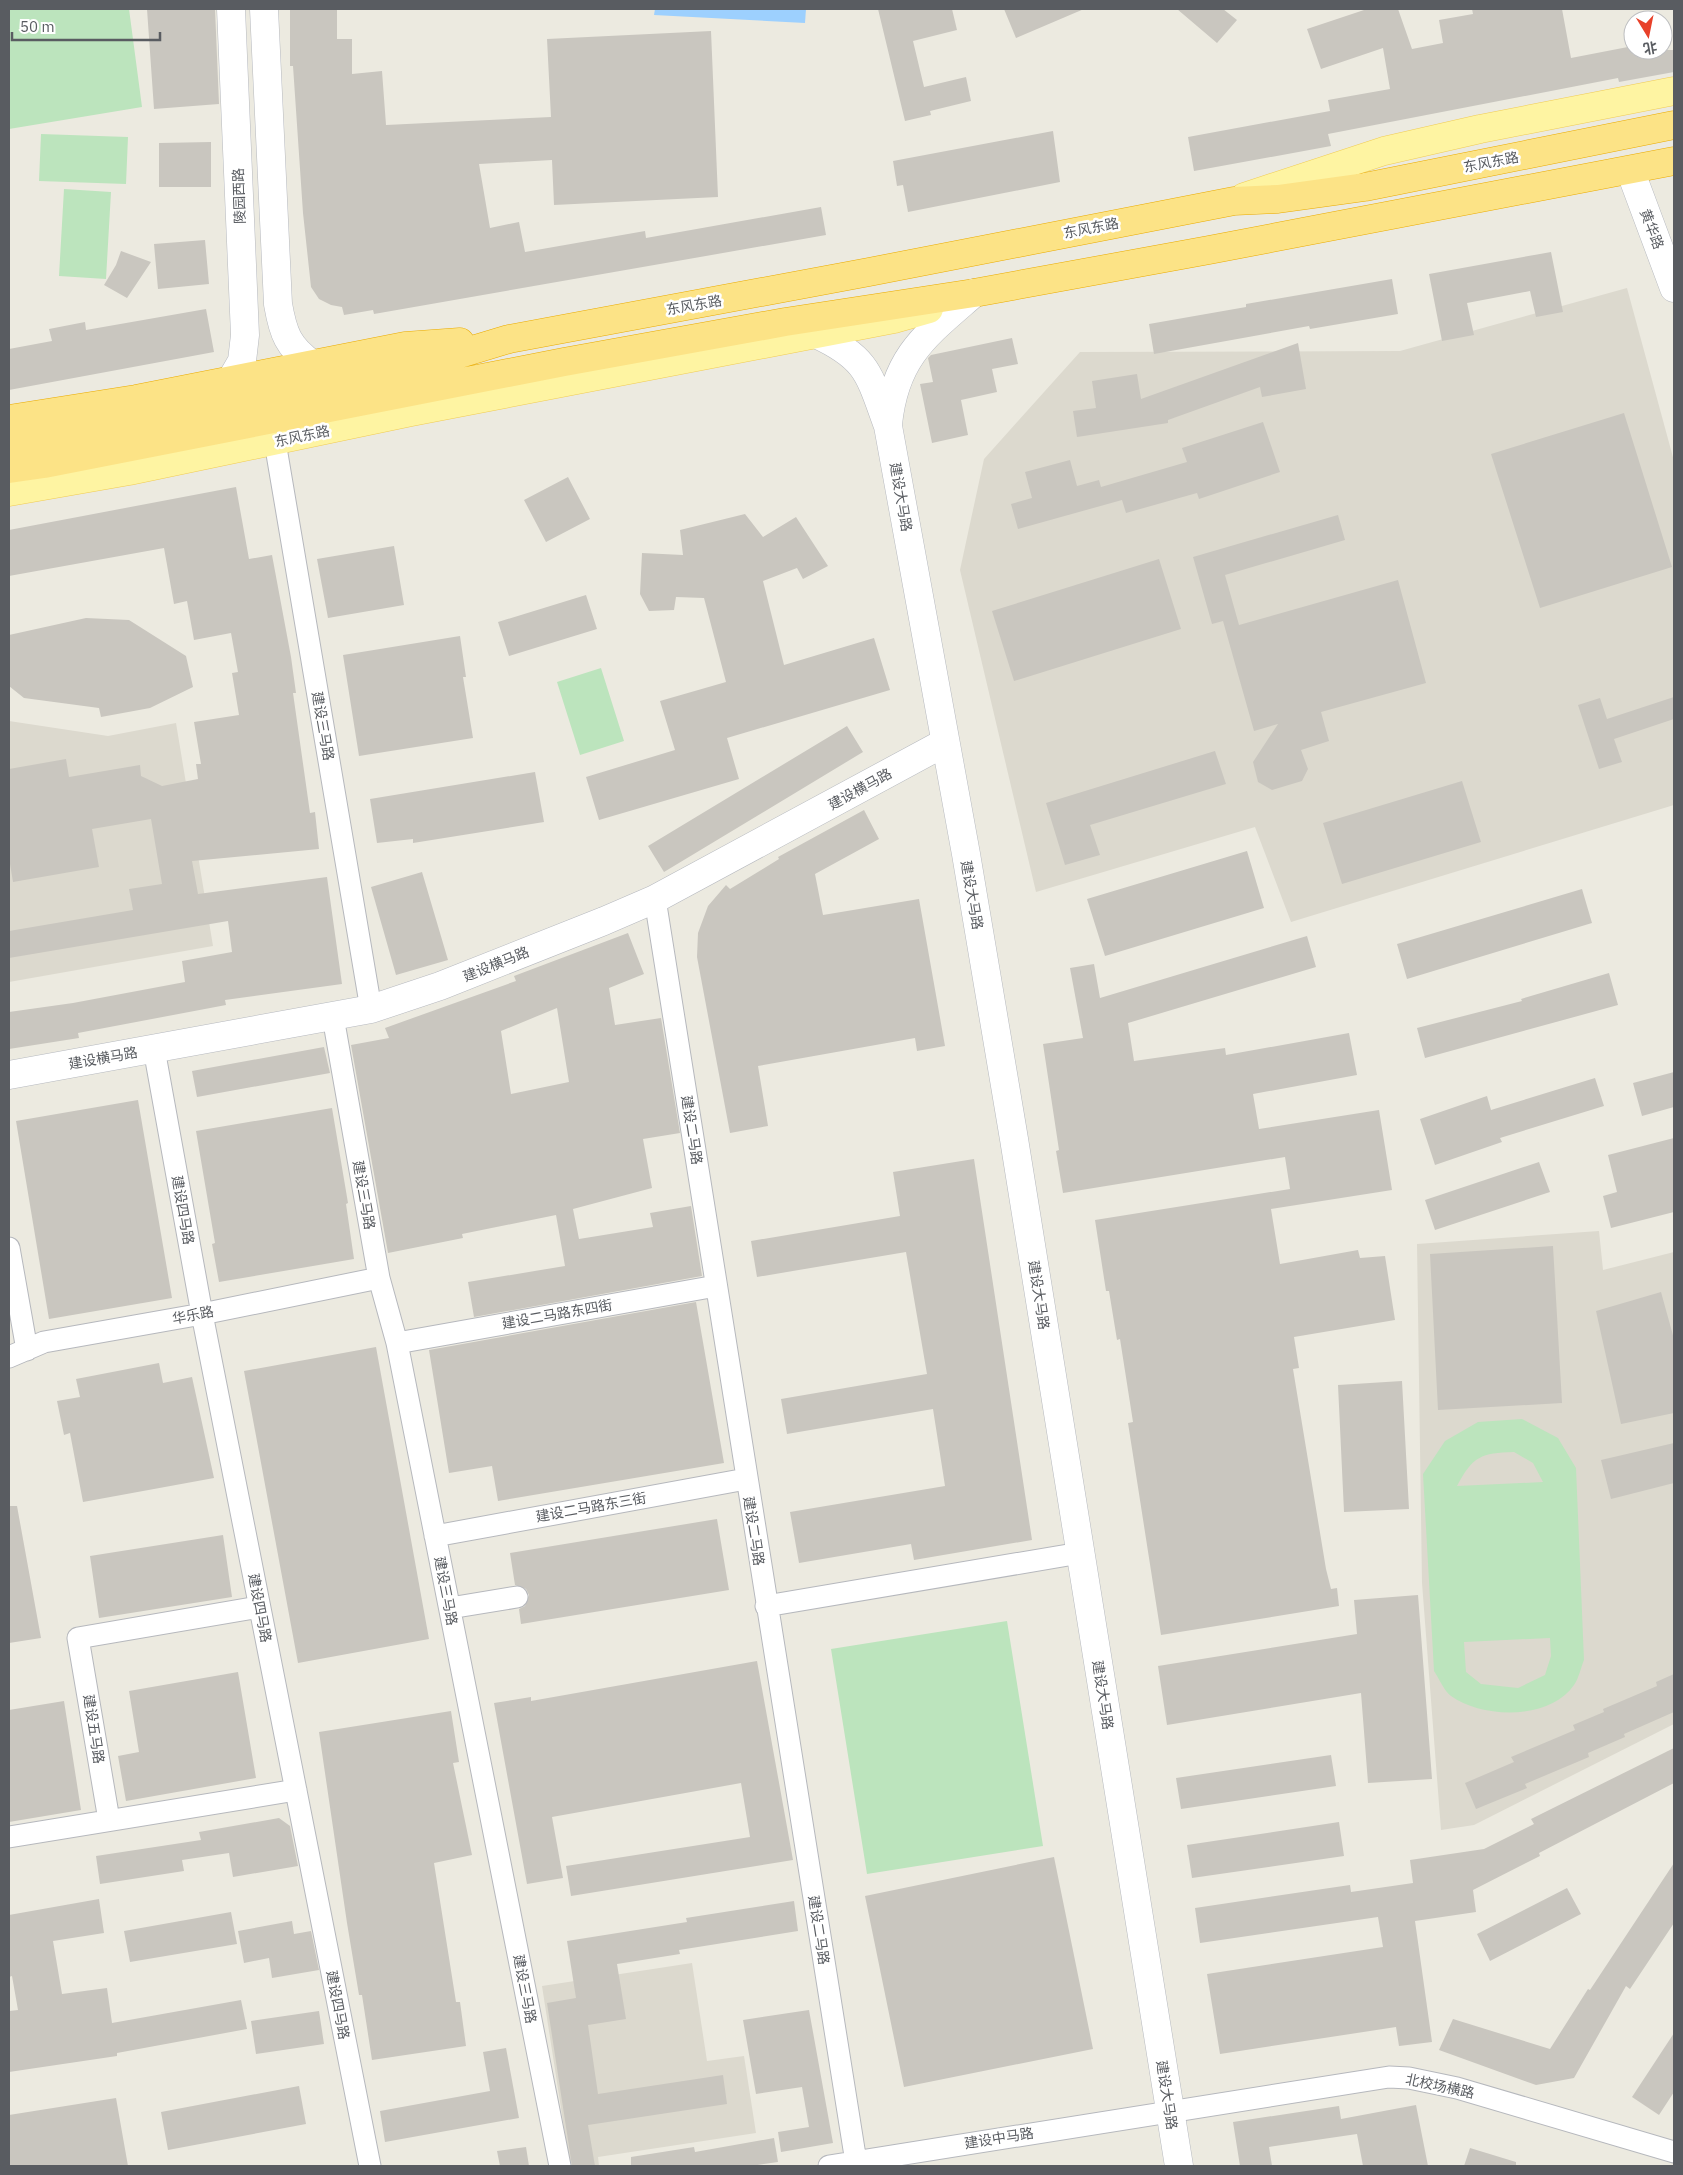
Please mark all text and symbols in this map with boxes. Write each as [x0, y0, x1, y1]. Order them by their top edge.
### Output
scale bar [12, 10, 160, 42]
north arrow [1623, 10, 1673, 60]
text: 50 m [20, 17, 55, 36]
text: 北 [1642, 38, 1659, 58]
street label: 东风东路 [1462, 148, 1520, 176]
street label: 陵园西路 [229, 168, 249, 224]
street label: 黄华路 [1636, 206, 1668, 252]
street label: 东风东路 [1062, 214, 1120, 242]
street label: 东风东路 [665, 291, 723, 319]
street label: 东风东路 [273, 421, 331, 451]
street label: 建设大马路 [886, 461, 916, 533]
street label: 建设三马路 [308, 690, 338, 762]
street label: 建设横马路 [825, 764, 895, 814]
street label: 建设大马路 [957, 859, 987, 931]
street label: 建设横马路 [460, 943, 532, 985]
street label: 建设横马路 [67, 1043, 139, 1073]
street label: 建设二马路 [678, 1094, 706, 1166]
street label: 建设三马路 [349, 1159, 379, 1231]
street label: 建设四马路 [168, 1174, 198, 1246]
street label: 建设大马路 [1025, 1259, 1053, 1331]
street label: 建设二马路东四街 [500, 1295, 614, 1333]
street label: 华乐路 [171, 1302, 215, 1328]
street label: 建设二马路东三街 [534, 1488, 648, 1526]
street label: 建设二马路 [740, 1495, 768, 1567]
street label: 建设三马路 [430, 1555, 462, 1627]
street label: 建设四马路 [244, 1572, 276, 1644]
street label: 建设大马路 [1089, 1659, 1117, 1731]
street label: 建设五马路 [80, 1693, 108, 1765]
street label: 建设二马路 [805, 1894, 833, 1966]
street label: 建设三马路 [509, 1953, 541, 2025]
street label: 建设四马路 [322, 1969, 354, 2041]
street label: 建设大马路 [1153, 2059, 1181, 2131]
street label: 北校场横路 [1404, 2070, 1476, 2102]
street label: 建设中马路 [963, 2124, 1035, 2152]

